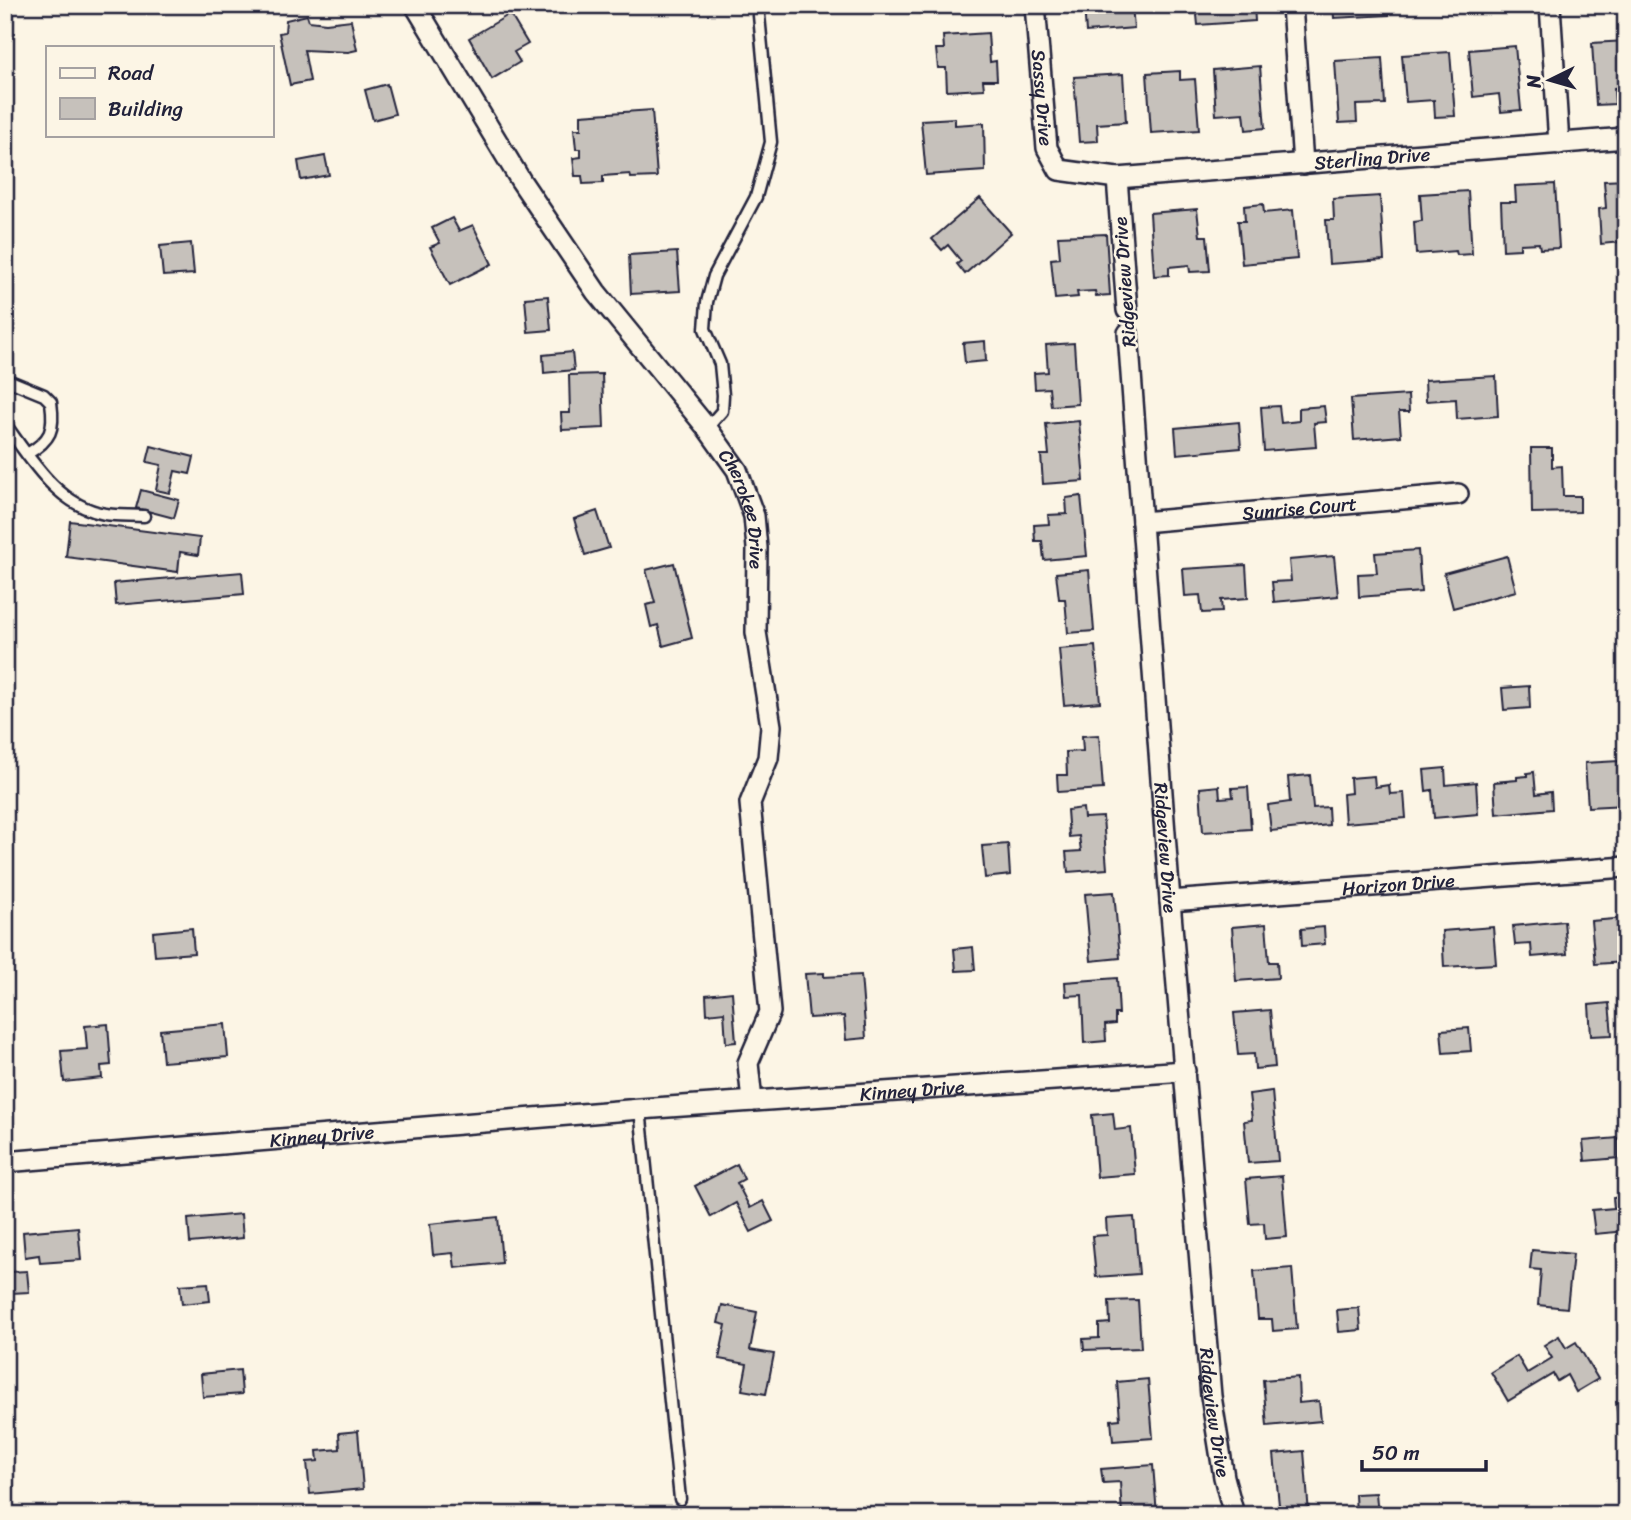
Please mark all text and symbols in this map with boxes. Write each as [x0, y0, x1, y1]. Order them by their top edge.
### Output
legend [46, 46, 273, 136]
north arrow [1516, 46, 1586, 116]
street label: Sassy Drive [1022, 48, 1063, 148]
text: Road [108, 54, 155, 92]
text: N [1516, 73, 1551, 90]
text: Building [108, 90, 184, 128]
street label: Sterling Drive [1313, 137, 1432, 179]
street label: Ridgeview Drive [1103, 216, 1146, 348]
street label: Cherokee Drive [710, 442, 773, 569]
street label: Sunrise Court [1241, 487, 1358, 530]
street label: Ridgeview Drive [1144, 781, 1187, 914]
street label: Horizon Drive [1341, 864, 1456, 905]
street label: Kinney Drive [859, 1070, 966, 1111]
street label: Kinney Drive [268, 1115, 376, 1157]
street label: Ridgeview Drive [1190, 1346, 1240, 1480]
scale bar [1362, 1429, 1486, 1473]
text: 50 m [1372, 1434, 1420, 1472]

